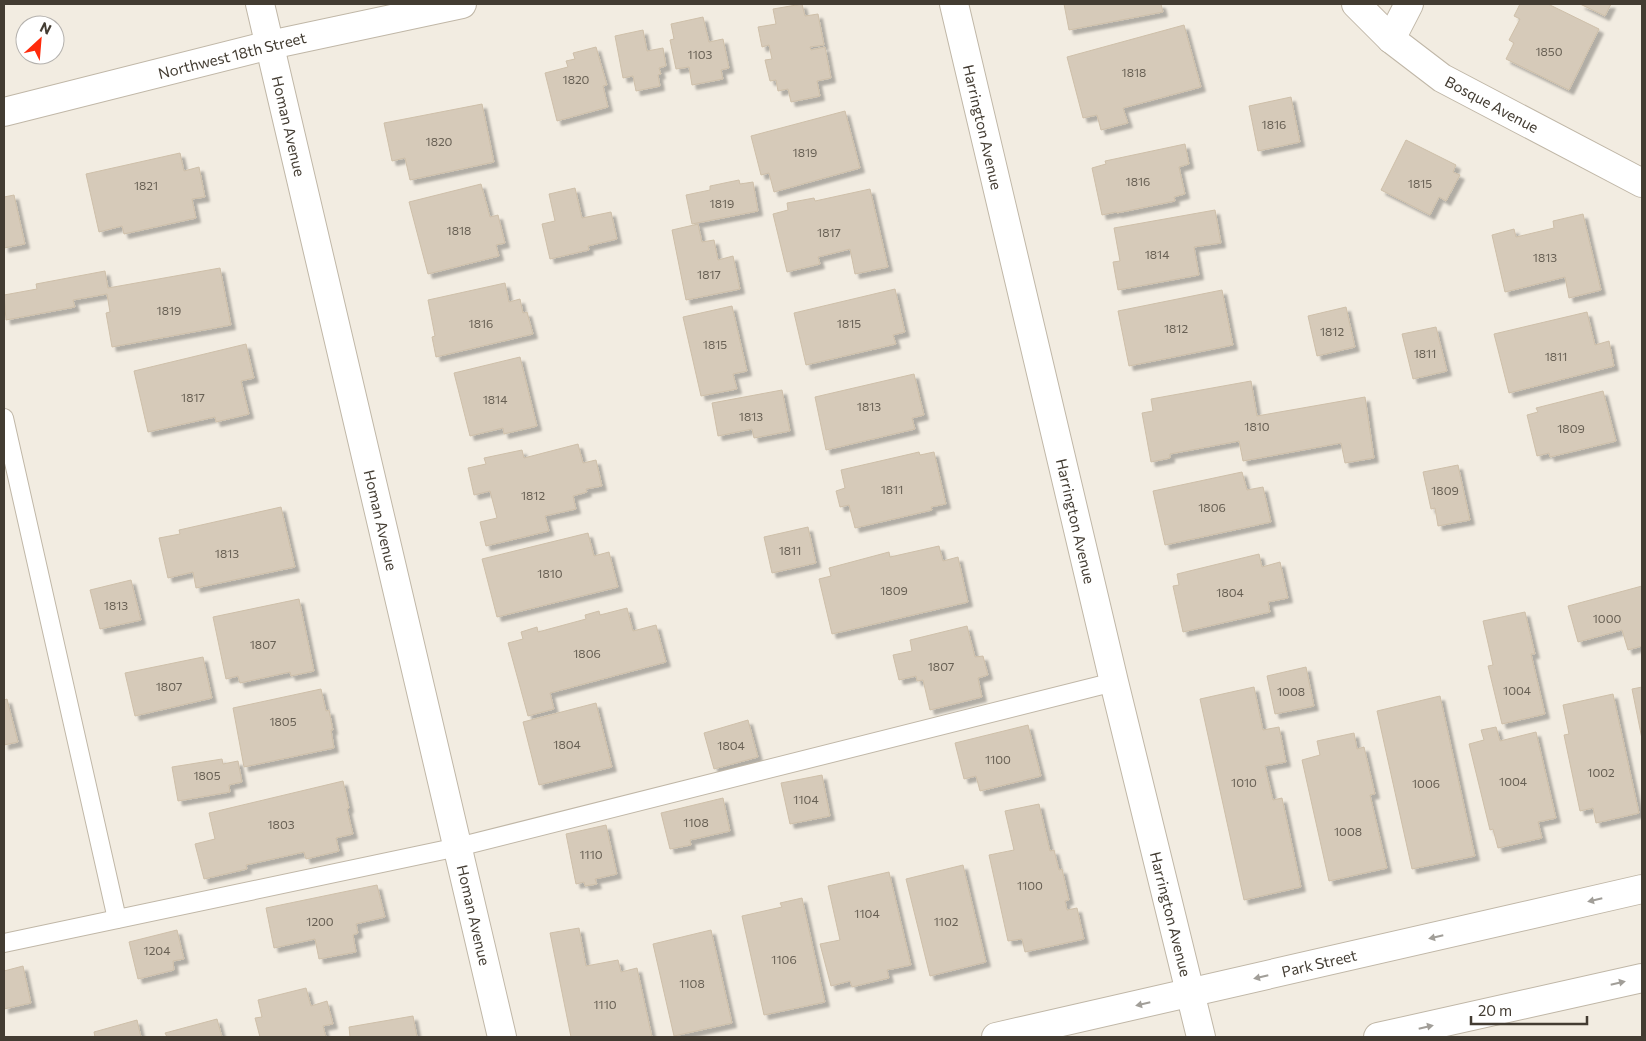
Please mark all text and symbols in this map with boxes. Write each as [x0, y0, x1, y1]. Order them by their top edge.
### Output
north arrow [15, 15, 65, 65]
text: N [37, 18, 54, 38]
street label: Northwest 18th Street [156, 28, 308, 82]
house number: 1850 [1535, 44, 1563, 58]
house number: 1103 [688, 47, 713, 61]
street label: Harrington Avenue [960, 63, 1006, 192]
house number: 1818 [1122, 65, 1146, 79]
house number: 1820 [563, 72, 590, 86]
street label: Bosque Avenue [1442, 72, 1542, 136]
street label: Homan Avenue [269, 74, 309, 178]
house number: 1816 [1262, 117, 1286, 131]
house number: 1820 [426, 134, 453, 148]
house number: 1819 [793, 145, 817, 159]
house number: 1816 [1126, 174, 1150, 188]
house number: 1815 [1408, 176, 1432, 190]
house number: 1821 [134, 178, 158, 192]
house number: 1819 [710, 196, 734, 210]
house number: 1818 [447, 223, 471, 237]
house number: 1817 [817, 225, 841, 239]
house number: 1814 [1145, 247, 1169, 261]
house number: 1813 [1533, 250, 1557, 264]
house number: 1817 [697, 267, 721, 281]
house number: 1819 [157, 303, 181, 317]
house number: 1816 [469, 316, 493, 330]
house number: 1815 [837, 316, 861, 330]
house number: 1812 [1164, 321, 1188, 335]
house number: 1812 [1320, 324, 1344, 338]
house number: 1815 [703, 337, 727, 351]
house number: 1811 [1414, 346, 1436, 360]
house number: 1811 [1545, 349, 1567, 363]
house number: 1817 [181, 390, 205, 404]
house number: 1814 [483, 392, 507, 406]
house number: 1813 [857, 399, 881, 413]
house number: 1813 [739, 409, 763, 423]
house number: 1810 [1244, 419, 1270, 433]
house number: 1809 [1557, 421, 1585, 435]
street label: Harrington Avenue [1053, 457, 1099, 586]
street label: Homan Avenue [361, 468, 401, 572]
house number: 1811 [881, 482, 903, 496]
house number: 1809 [1431, 483, 1459, 497]
house number: 1812 [521, 488, 545, 502]
house number: 1806 [1198, 500, 1226, 514]
house number: 1811 [779, 543, 801, 557]
house number: 1813 [215, 546, 239, 560]
house number: 1810 [537, 566, 563, 580]
house number: 1809 [880, 583, 908, 597]
house number: 1804 [1216, 585, 1244, 599]
house number: 1813 [104, 598, 128, 612]
house number: 1000 [1593, 611, 1621, 625]
house number: 1807 [250, 637, 276, 651]
house number: 1806 [573, 646, 601, 660]
house number: 1807 [928, 659, 954, 673]
house number: 1807 [156, 679, 182, 693]
house number: 1004 [1503, 683, 1531, 697]
house number: 1008 [1277, 684, 1305, 698]
house number: 1805 [269, 714, 297, 728]
house number: 1804 [553, 737, 581, 751]
house number: 1804 [717, 738, 745, 752]
house number: 1100 [985, 752, 1011, 766]
house number: 1002 [1587, 765, 1615, 779]
house number: 1805 [193, 768, 221, 782]
house number: 1004 [1499, 774, 1527, 788]
house number: 1010 [1231, 775, 1257, 789]
house number: 1006 [1412, 776, 1440, 790]
house number: 1104 [793, 792, 819, 806]
house number: 1108 [683, 815, 709, 829]
house number: 1803 [267, 817, 295, 831]
house number: 1008 [1334, 824, 1362, 838]
house number: 1110 [579, 847, 603, 861]
street label: Harrington Avenue [1147, 850, 1195, 978]
street label: Homan Avenue [454, 863, 494, 967]
house number: 1100 [1017, 878, 1043, 892]
one-way arrow [1587, 896, 1602, 904]
house number: 1104 [854, 906, 880, 920]
house number: 1200 [306, 914, 334, 928]
house number: 1102 [934, 914, 959, 928]
one-way arrow [1429, 933, 1444, 941]
house number: 1204 [144, 943, 170, 957]
street label: Park Street [1280, 946, 1358, 980]
house number: 1106 [771, 952, 797, 966]
one-way arrow [1253, 973, 1268, 981]
house number: 1108 [679, 976, 705, 990]
one-way arrow [1611, 979, 1626, 987]
scale bar [1471, 994, 1587, 1026]
house number: 1110 [593, 997, 617, 1011]
one-way arrow [1135, 1000, 1151, 1008]
text: 20 m [1478, 1001, 1512, 1019]
one-way arrow [1418, 1022, 1434, 1030]

